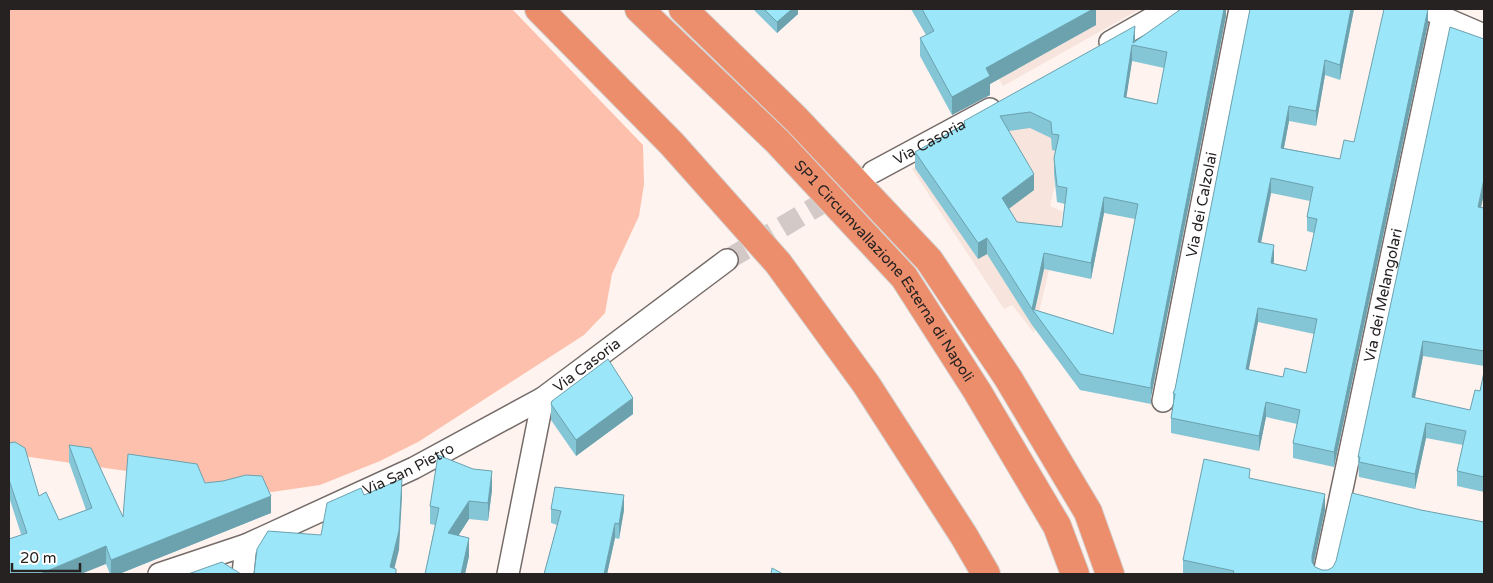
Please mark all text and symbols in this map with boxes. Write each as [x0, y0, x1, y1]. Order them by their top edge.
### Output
street label: Via Casoria [890, 115, 969, 168]
street label: Via dei Calzolai [1182, 150, 1221, 259]
street label: SP1 Circumvallazione Esterna di Napoli [791, 156, 978, 385]
street label: Via dei Melangolari [1360, 227, 1406, 364]
street label: Via Casoria [550, 334, 624, 396]
street label: Via San Pietro [360, 439, 457, 499]
scale bar [12, 540, 80, 572]
text: 20 m [20, 549, 57, 567]

